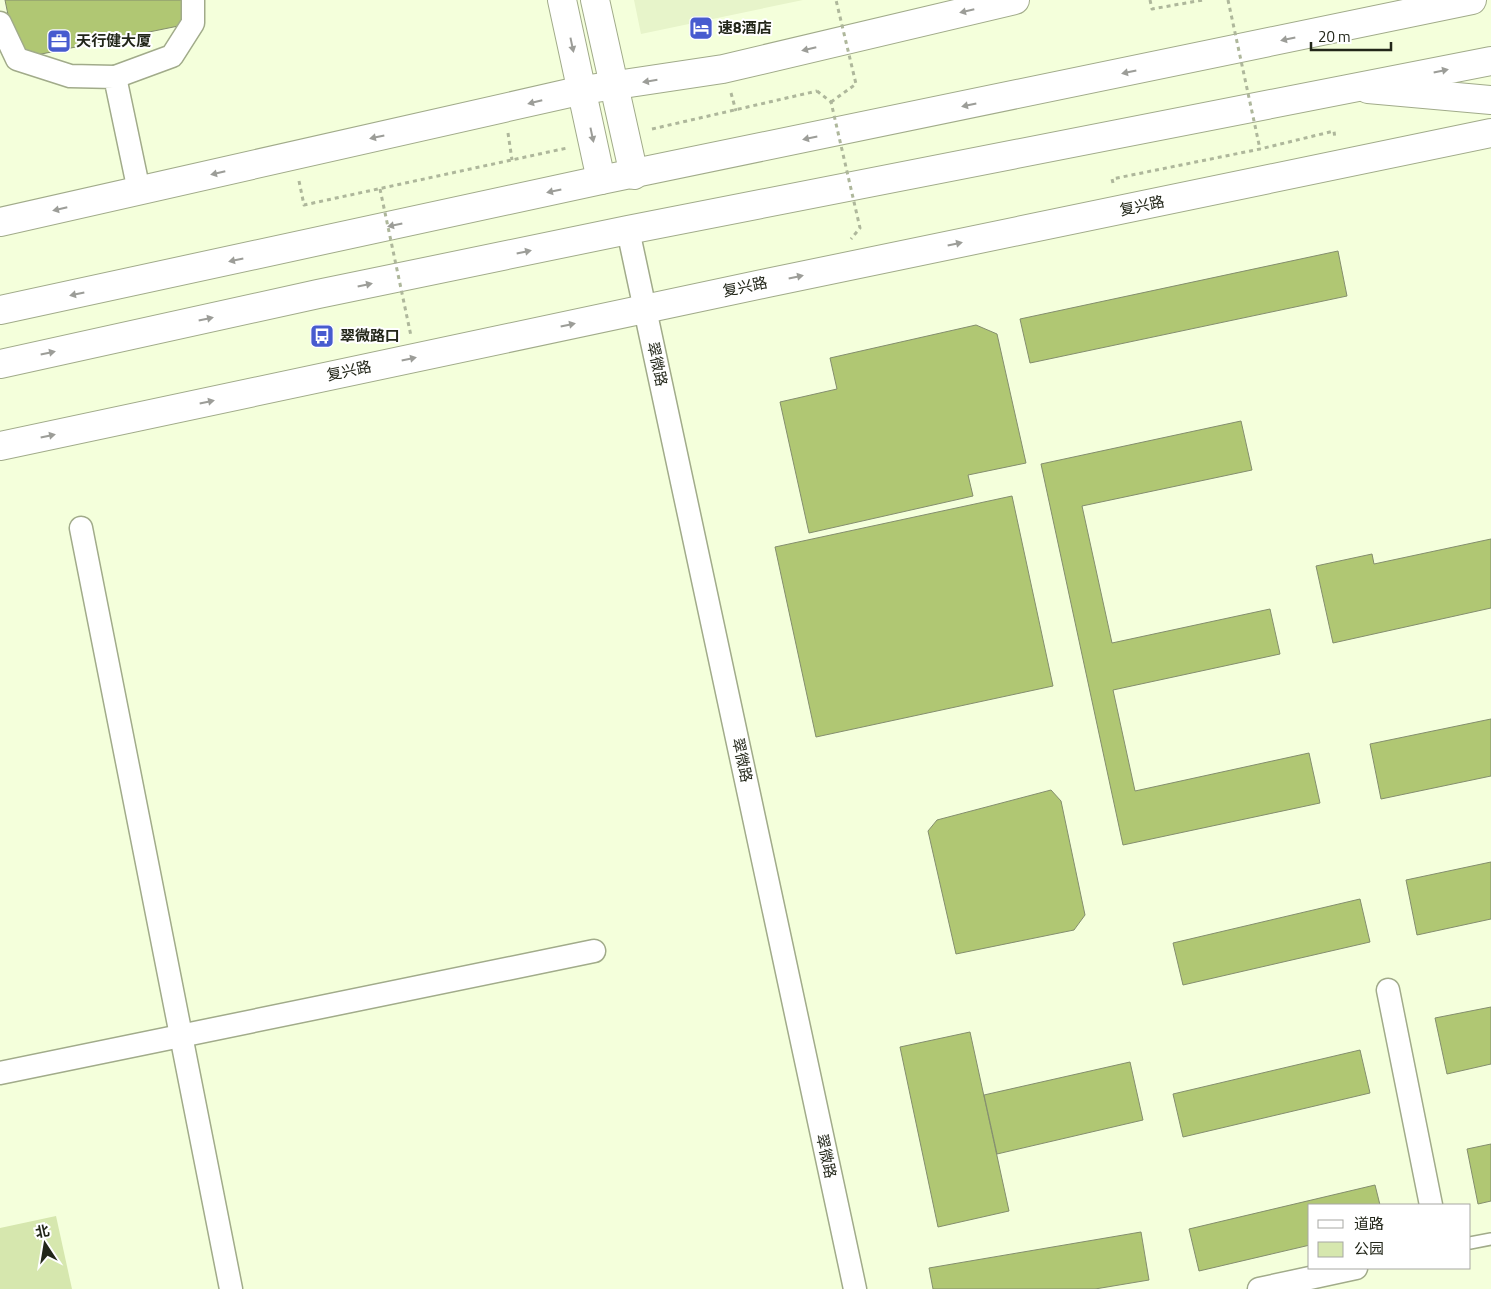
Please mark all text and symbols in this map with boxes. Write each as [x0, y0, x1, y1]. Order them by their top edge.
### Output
one-way arrow [960, 7, 975, 15]
hotel icon: 速8酒店 [688, 15, 714, 41]
place label: 速8酒店 [718, 16, 771, 39]
scale bar [1311, 20, 1391, 52]
text: 20 m [1318, 25, 1351, 48]
office icon: 天行健大厦 [46, 28, 72, 54]
place label: 天行健大厦 [76, 29, 151, 52]
one-way arrow [1279, 35, 1295, 43]
one-way arrow [568, 38, 576, 53]
one-way arrow [802, 45, 817, 53]
one-way arrow [1433, 67, 1448, 75]
one-way arrow [1120, 68, 1136, 76]
one-way arrow [642, 77, 658, 85]
one-way arrow [528, 98, 543, 106]
one-way arrow [962, 101, 977, 109]
one-way arrow [588, 128, 596, 143]
one-way arrow [369, 133, 384, 141]
one-way arrow [803, 134, 818, 142]
one-way arrow [211, 169, 226, 177]
one-way arrow [545, 187, 561, 195]
street label: 复兴路 [1117, 190, 1166, 221]
one-way arrow [52, 205, 67, 213]
one-way arrow [387, 221, 402, 229]
one-way arrow [947, 240, 962, 248]
one-way arrow [517, 247, 533, 255]
one-way arrow [228, 256, 244, 264]
street label: 复兴路 [720, 271, 769, 302]
one-way arrow [788, 272, 804, 280]
one-way arrow [358, 280, 374, 288]
one-way arrow [70, 290, 85, 298]
one-way arrow [199, 315, 214, 323]
one-way arrow [561, 321, 576, 329]
bus stop icon: 翠微路口 [309, 323, 335, 349]
place label: 翠微路口 [340, 324, 400, 347]
street label: 翠微路 [642, 339, 673, 388]
one-way arrow [40, 349, 55, 357]
one-way arrow [402, 354, 418, 362]
street label: 复兴路 [324, 355, 373, 386]
one-way arrow [199, 398, 214, 406]
one-way arrow [40, 432, 55, 440]
street label: 翠微路 [727, 735, 758, 784]
street label: 翠微路 [811, 1131, 842, 1180]
legend [1308, 1204, 1471, 1269]
text: 道路 [1354, 1212, 1384, 1235]
north arrow [20, 1219, 70, 1269]
text: 北 [33, 1219, 51, 1243]
text: 公园 [1354, 1237, 1384, 1260]

